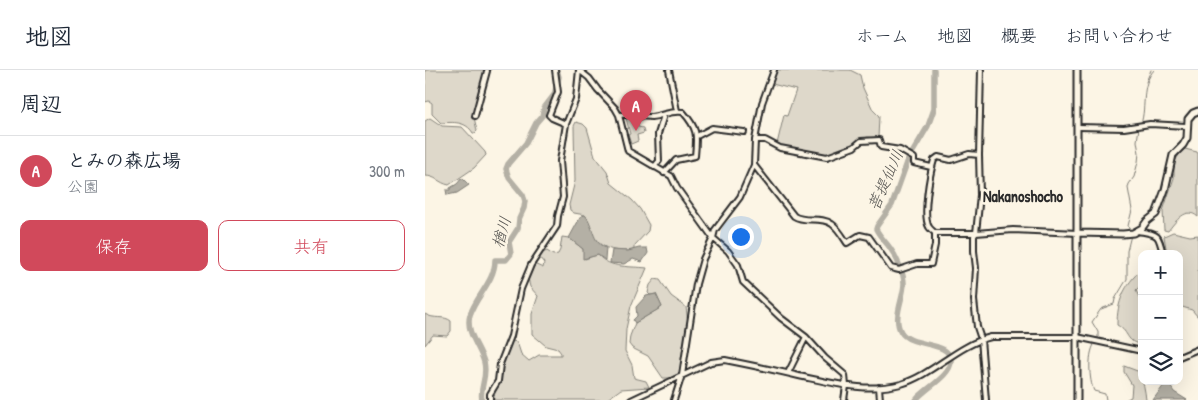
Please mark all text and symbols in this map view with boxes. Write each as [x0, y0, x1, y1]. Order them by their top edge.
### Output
text: 地図 [25, 20, 73, 52]
text: ホーム [856, 23, 909, 48]
text: 地図 [937, 23, 973, 48]
text: 概要 [1001, 23, 1037, 48]
text: お問い合わせ [1065, 23, 1173, 48]
text: 周辺 [20, 89, 62, 118]
pin: A [620, 90, 652, 131]
water label: 菩提仙川 [862, 146, 908, 214]
text: とみの森広場 [67, 147, 181, 173]
text: A [32, 160, 40, 182]
text: 300 m [369, 160, 405, 182]
text: 公園 [67, 175, 99, 197]
district label: Nakanoshocho [983, 185, 1064, 207]
water label: 楢川 [486, 214, 516, 250]
button: 保存 [20, 220, 208, 271]
button: 共有 [218, 220, 405, 271]
your location [728, 224, 754, 250]
map controls [1138, 250, 1183, 385]
button: + [1138, 250, 1183, 295]
button: − [1138, 295, 1183, 340]
button: layers [1138, 340, 1183, 385]

